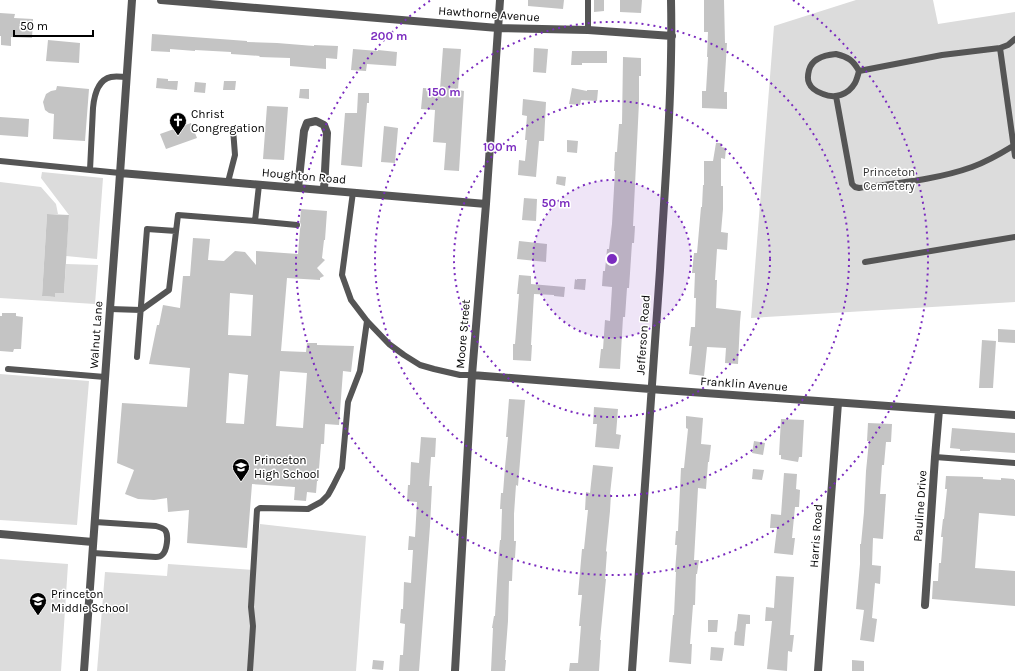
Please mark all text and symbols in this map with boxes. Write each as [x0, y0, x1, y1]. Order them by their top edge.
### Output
street label: Hawthorne Avenue [438, 3, 540, 25]
scale bar [14, 12, 93, 38]
text: 50 m [20, 19, 48, 33]
text: 200 m [371, 29, 407, 43]
text: 150 m [427, 85, 461, 99]
place label: Christ Congregation [191, 107, 265, 135]
church icon: Christ Congregation [168, 111, 188, 136]
text: 100 m [483, 140, 517, 154]
street label: Houghton Road [261, 165, 347, 187]
park label: Princeton Cemetery [863, 165, 915, 193]
text: 50 m [542, 196, 571, 210]
centre of rings [605, 252, 619, 266]
street label: Jefferson Road [633, 294, 653, 376]
street label: Moore Street [453, 298, 473, 369]
street label: Walnut Lane [87, 301, 105, 369]
street label: Franklin Avenue [700, 374, 788, 394]
place label: Princeton High School [254, 453, 320, 481]
school or university icon: Princeton High School [231, 457, 251, 482]
street label: Pauline Drive [911, 470, 929, 542]
street label: Harris Road [807, 504, 825, 568]
place label: Princeton Middle School [51, 587, 129, 615]
school or university icon: Princeton Middle School [28, 591, 48, 616]

